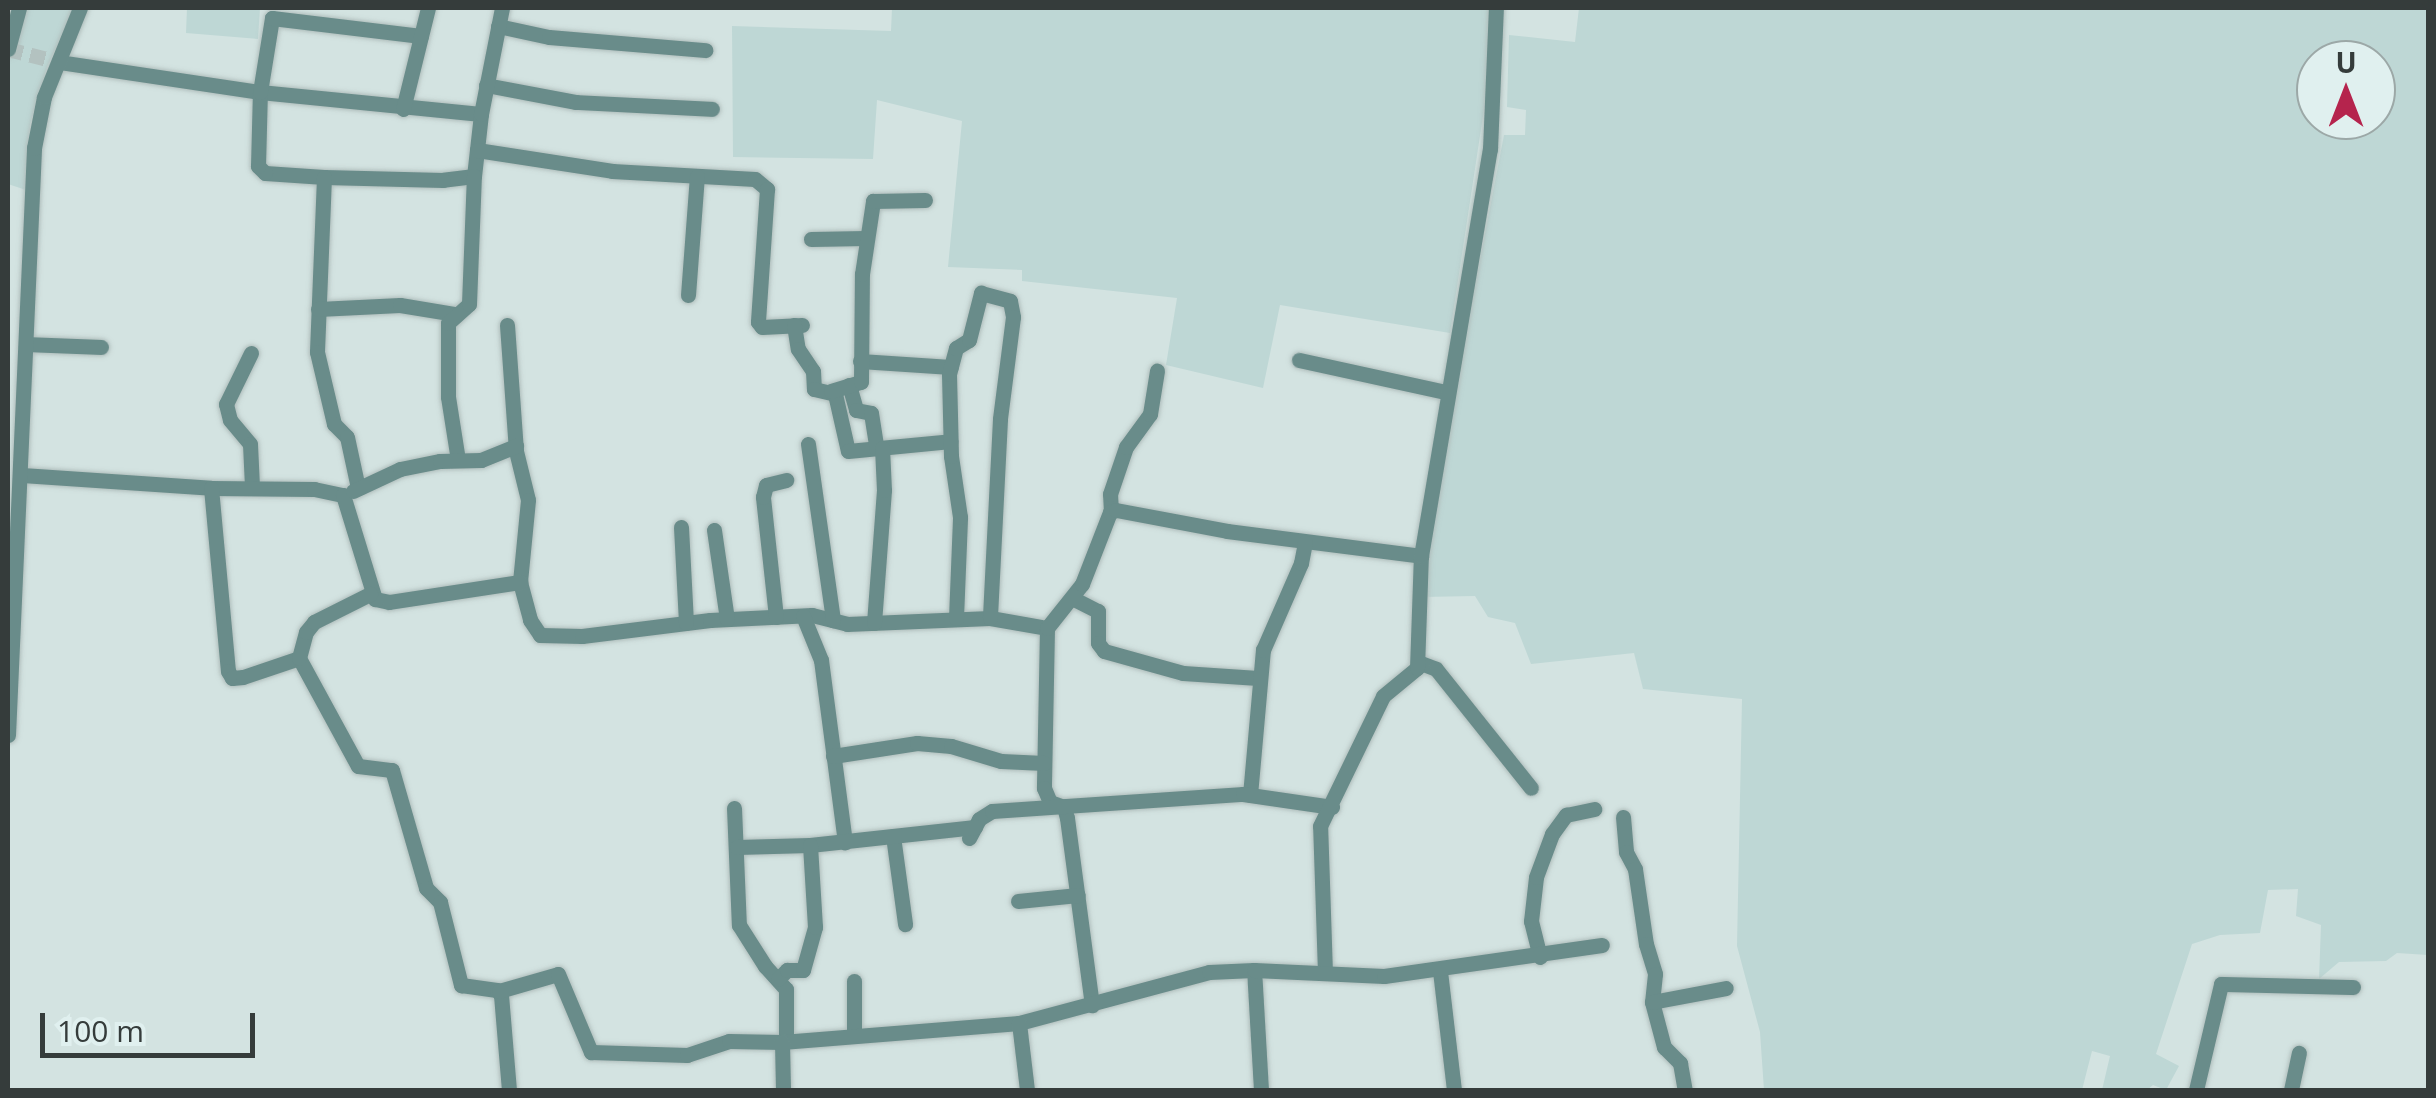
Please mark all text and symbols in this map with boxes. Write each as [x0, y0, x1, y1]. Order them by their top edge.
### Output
north arrow [2296, 40, 2396, 140]
text: U [2335, 43, 2357, 81]
scale bar [45, 993, 260, 1055]
text: 100 m [57, 1010, 144, 1051]

